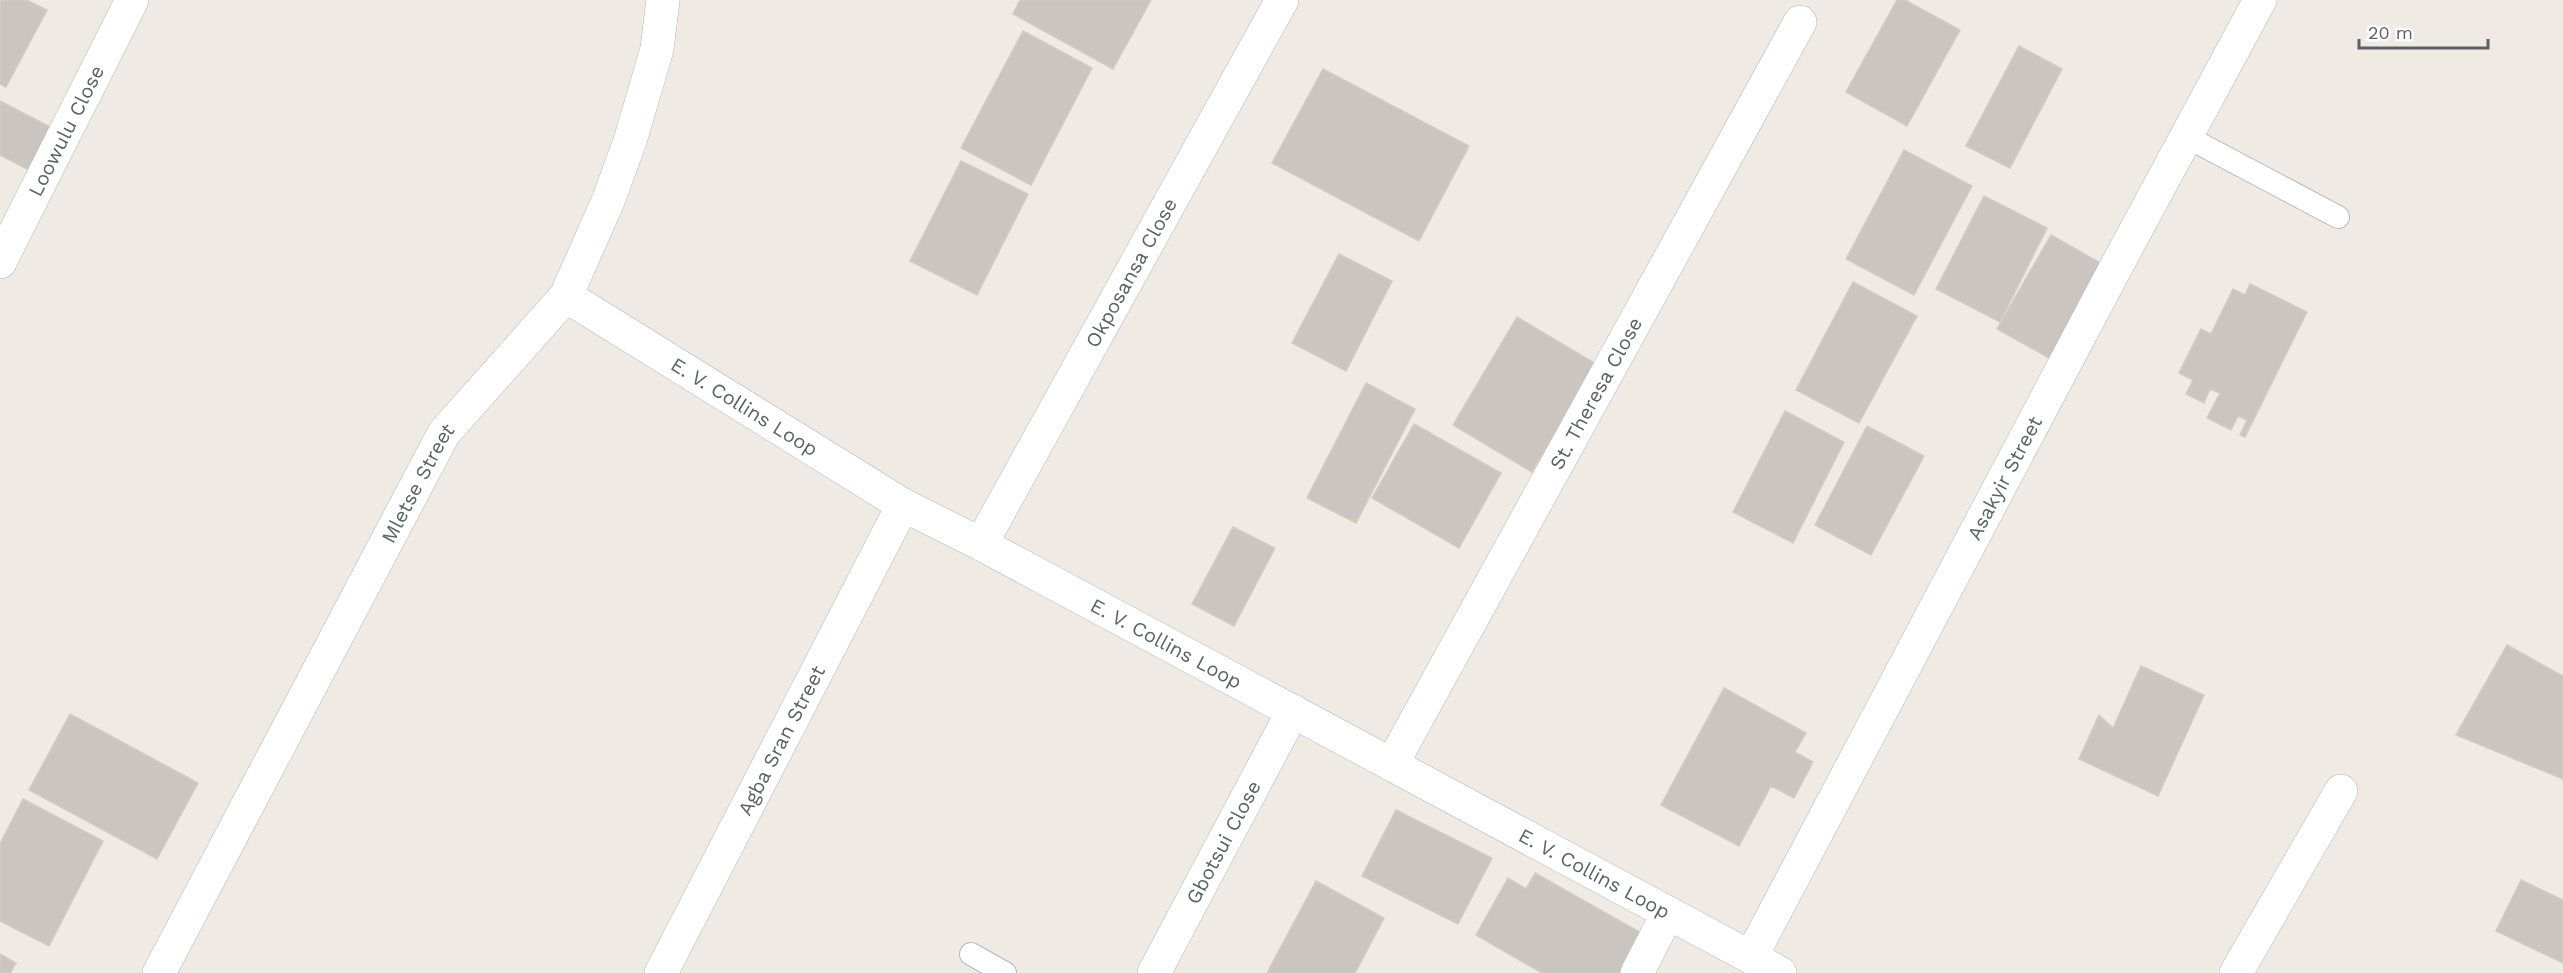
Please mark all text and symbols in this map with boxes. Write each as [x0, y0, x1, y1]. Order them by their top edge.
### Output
scale bar [2359, 12, 2488, 50]
text: 20 m [2368, 22, 2413, 43]
street label: Loowulu Close [23, 61, 109, 200]
street label: Okposansa Close [1080, 194, 1182, 352]
street label: St. Theresa Close [1544, 313, 1647, 474]
street label: E. V. Collins Loop [667, 352, 822, 461]
street label: Asakyir Street [1962, 411, 2047, 544]
street label: Mletse Street [376, 418, 460, 547]
street label: E. V. Collins Loop [1086, 593, 1246, 694]
street label: Agba Sran Street [733, 661, 830, 819]
street label: Gbotsui Close [1181, 776, 1266, 908]
street label: E. V. Collins Loop [1515, 823, 1674, 924]

